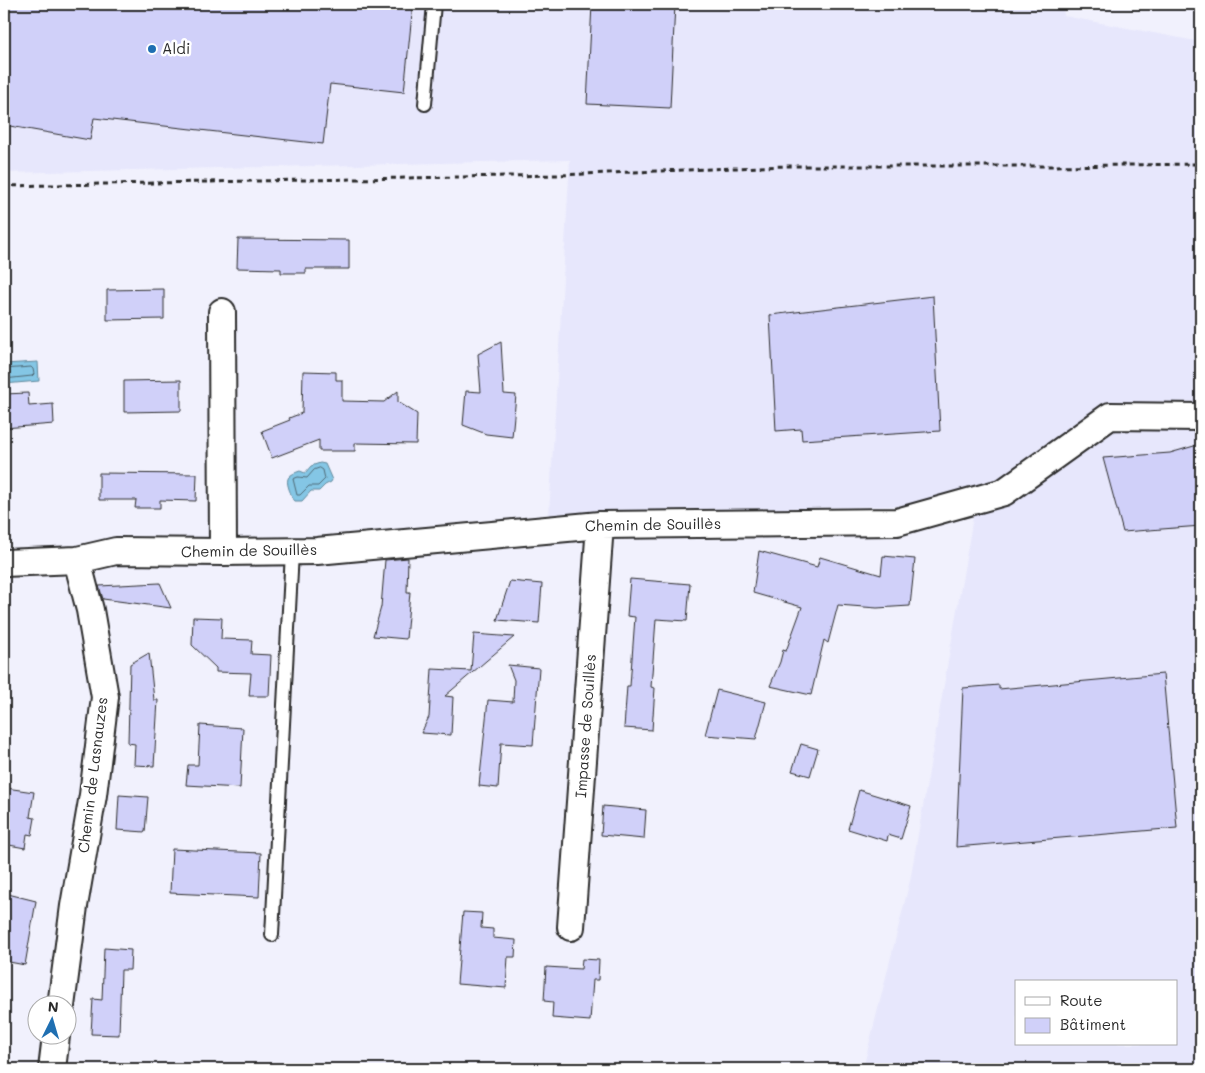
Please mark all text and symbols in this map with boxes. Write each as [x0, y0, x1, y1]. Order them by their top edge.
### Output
place label: Aldi [162, 38, 190, 58]
marker: Aldi [146, 43, 158, 55]
street label: Chemin de Souillès [585, 513, 721, 535]
street label: Chemin de Souillès [181, 539, 317, 561]
street label: Impasse de Souillès [570, 653, 600, 798]
street label: Chemin de Lasnauzes [73, 696, 112, 854]
legend [1015, 980, 1178, 1046]
text: Route [1060, 990, 1103, 1010]
north arrow [28, 996, 78, 1046]
text: N [47, 997, 59, 1016]
text: Bâtiment [1060, 1014, 1126, 1034]

